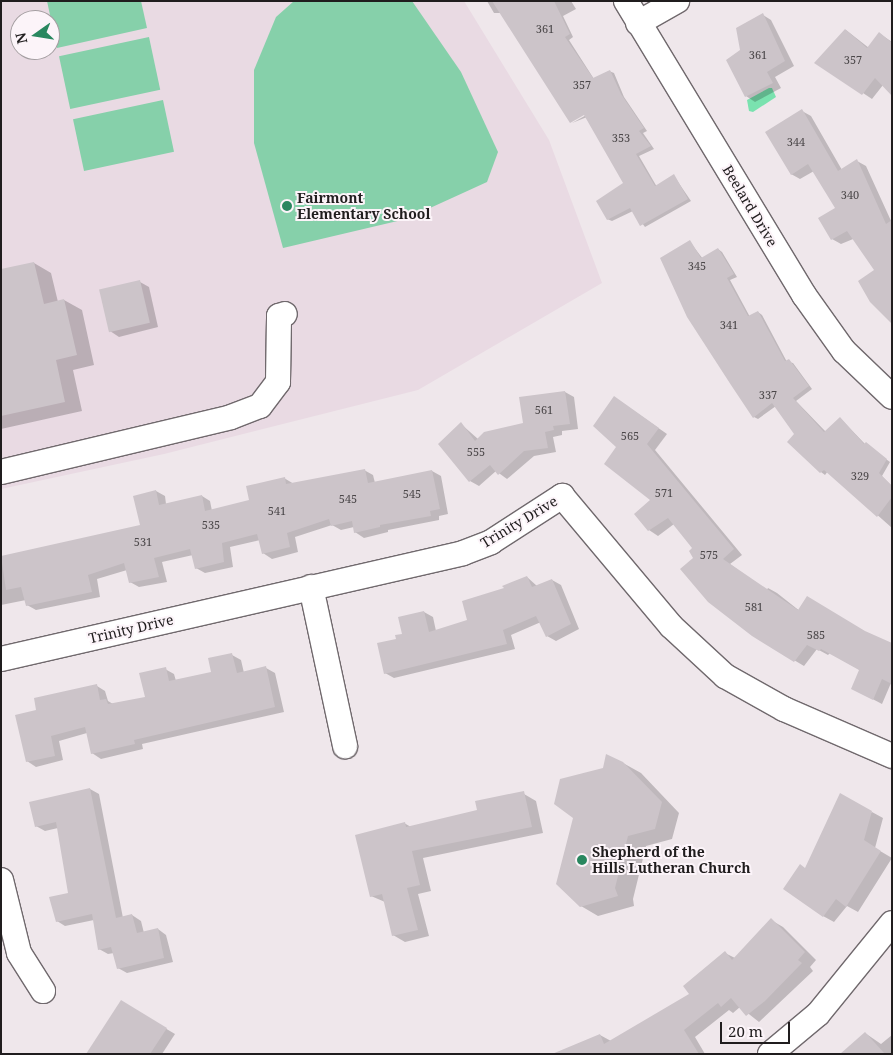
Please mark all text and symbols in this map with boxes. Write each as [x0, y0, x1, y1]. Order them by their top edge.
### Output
north arrow [10, 10, 60, 60]
house number: 361 [536, 22, 554, 36]
text: N [10, 31, 31, 46]
house number: 361 [749, 48, 767, 62]
house number: 357 [844, 53, 862, 67]
house number: 357 [573, 78, 591, 92]
house number: 353 [612, 131, 630, 145]
house number: 344 [787, 135, 805, 149]
street label: Beelard Drive [719, 162, 781, 250]
house number: 340 [841, 188, 859, 202]
place label: Fairmont Elementary School [297, 190, 430, 222]
marker: Fairmont Elementary School [281, 200, 293, 212]
house number: 345 [688, 259, 706, 273]
house number: 341 [720, 318, 738, 332]
house number: 337 [759, 388, 777, 402]
house number: 561 [535, 403, 553, 417]
house number: 565 [621, 429, 639, 443]
house number: 555 [467, 445, 485, 459]
house number: 329 [851, 469, 869, 483]
house number: 571 [655, 486, 673, 500]
house number: 545 [403, 487, 421, 501]
house number: 545 [339, 492, 357, 506]
street label: Trinity Drive [478, 493, 560, 551]
house number: 541 [268, 504, 286, 518]
house number: 535 [202, 518, 220, 532]
house number: 531 [134, 535, 152, 549]
house number: 575 [700, 548, 718, 562]
house number: 581 [745, 600, 763, 614]
street label: Trinity Drive [87, 611, 175, 647]
house number: 585 [807, 628, 825, 642]
place label: Shepherd of the Hills Lutheran Church [592, 844, 751, 876]
marker: Shepherd of the Hills Lutheran Church [576, 854, 588, 866]
scale bar [723, 1012, 793, 1044]
text: 20 m [728, 1021, 763, 1041]

